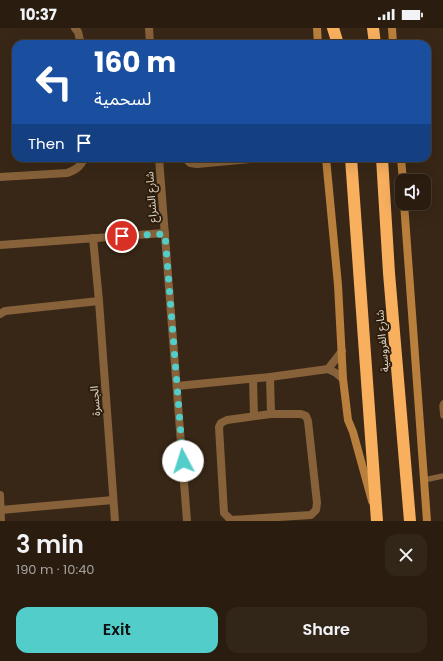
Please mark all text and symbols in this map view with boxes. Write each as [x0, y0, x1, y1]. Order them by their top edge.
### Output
text: 10:37 [20, 4, 57, 25]
text: 160 m [94, 43, 176, 82]
icon: left [28, 56, 80, 108]
text: لسحمية [94, 86, 151, 111]
icon: arrive [73, 132, 95, 154]
text: Then [28, 133, 65, 154]
street label: شارع الشراع [141, 170, 161, 223]
map controls [395, 174, 431, 210]
button: sound [395, 174, 431, 210]
pin [105, 219, 139, 253]
icon: arrive [111, 225, 133, 247]
street label: شارع الفروسية [371, 309, 393, 373]
street label: الجسرة [86, 385, 104, 417]
position arrow [162, 440, 204, 482]
text: 3 min [16, 528, 84, 561]
button: close [385, 534, 427, 576]
text: 190 m · 10:40 [16, 560, 95, 579]
button: Exit [16, 607, 218, 653]
button: Share [226, 607, 427, 653]

